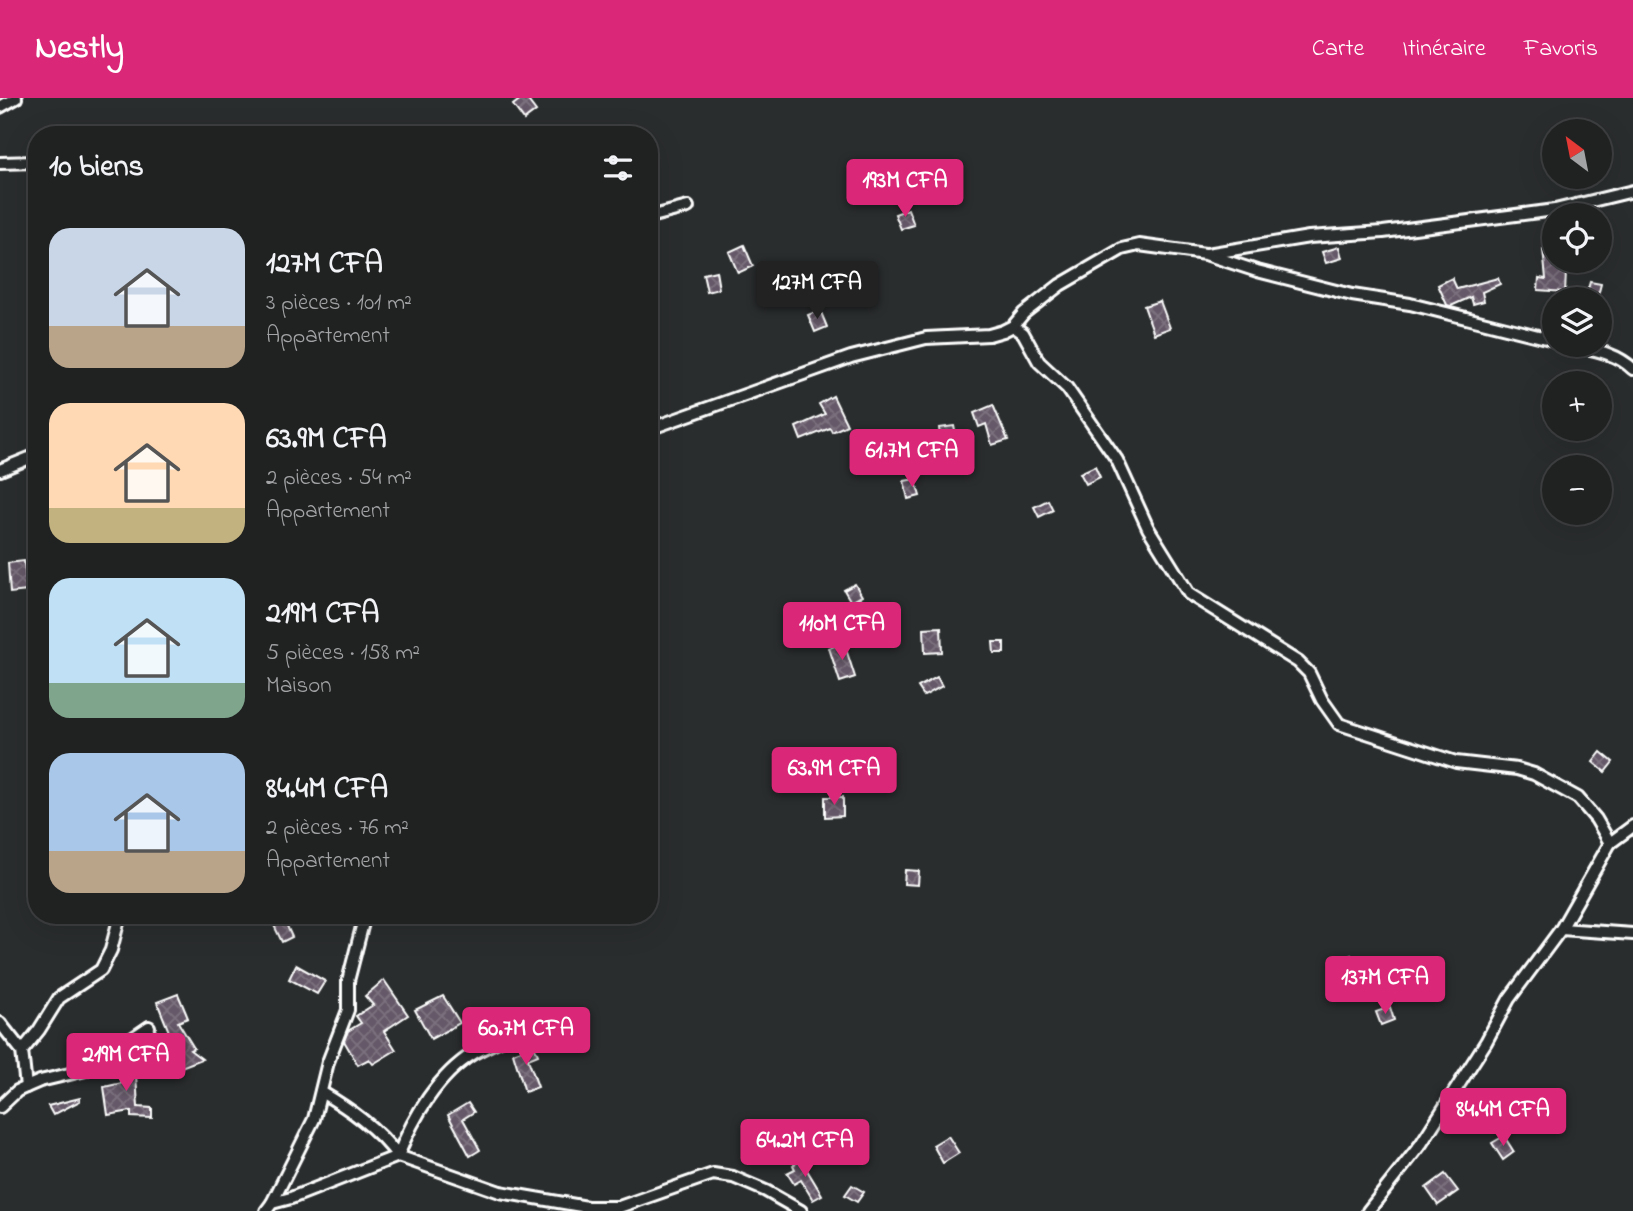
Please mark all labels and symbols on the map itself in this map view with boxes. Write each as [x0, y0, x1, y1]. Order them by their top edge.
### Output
north arrow [1542, 119, 1612, 189]
pin: 193M CFA [833, 159, 977, 219]
pin: 127M CFA [745, 262, 889, 321]
pin: 61.7M CFA [832, 430, 992, 489]
pin: 110M CFA [770, 602, 914, 662]
pin: 63.9M CFA [754, 748, 914, 807]
pin: 137M CFA [1313, 956, 1457, 1016]
pin: 60.7M CFA [446, 1007, 606, 1067]
pin: 219M CFA [54, 1034, 198, 1093]
pin: 84.4M CFA [1423, 1088, 1583, 1148]
pin: 64.2M CFA [725, 1119, 885, 1179]

